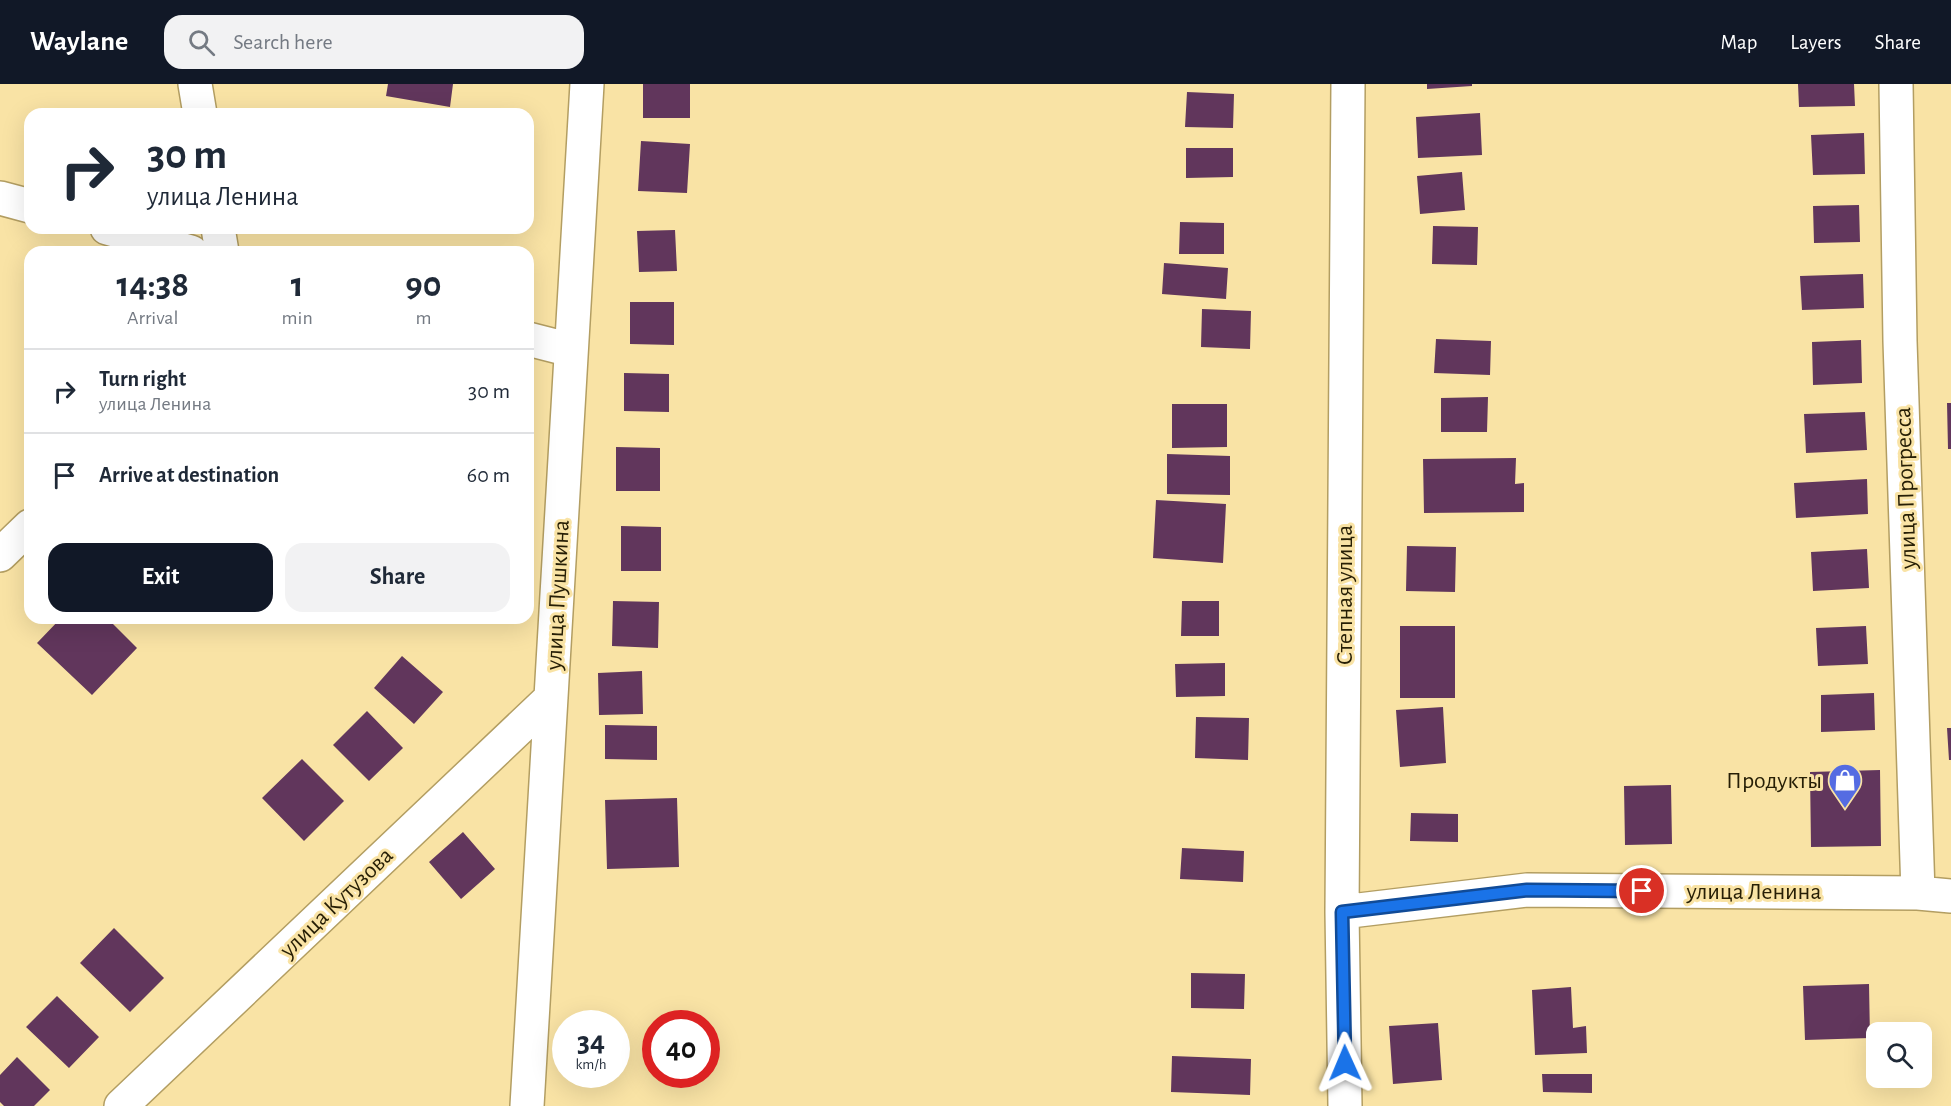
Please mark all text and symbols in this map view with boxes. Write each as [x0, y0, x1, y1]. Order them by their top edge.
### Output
search box [164, 15, 584, 69]
icon: search [185, 26, 218, 59]
text: Waylane [30, 28, 128, 56]
text: Search here [233, 31, 333, 53]
text: Map [1721, 32, 1757, 53]
text: Layers [1790, 32, 1841, 53]
text: Share [1874, 32, 1921, 53]
icon: right [48, 132, 126, 210]
text: 30 m [147, 134, 227, 176]
text: улица Ленина [147, 183, 299, 210]
text: 14:38 [117, 267, 189, 303]
text: 1 [291, 267, 304, 303]
text: 90 [405, 267, 441, 303]
text: Arrival [127, 308, 179, 328]
text: min [282, 308, 313, 328]
text: m [415, 308, 431, 328]
text: Turn right [99, 368, 186, 390]
icon: right [48, 375, 81, 408]
text: 30 m [468, 380, 510, 402]
text: улица Ленина [99, 394, 211, 414]
street label: улица Прогресса [1891, 406, 1921, 570]
icon: arrive [48, 459, 81, 492]
text: Arrive at destination [99, 464, 279, 486]
text: 60 m [467, 464, 510, 486]
street label: улица Пушкина [542, 519, 574, 672]
street label: Степная улица [1333, 525, 1357, 665]
button: Exit [48, 543, 273, 612]
button: Share [285, 543, 510, 612]
shop icon: Продукты [1827, 762, 1863, 809]
place label: Продукты [1726, 769, 1822, 793]
street label: улица Кутузова [275, 843, 398, 963]
pin [1616, 865, 1667, 916]
icon: arrive [1625, 874, 1658, 907]
street label: улица Ленина [1686, 880, 1821, 904]
speed limit sign: 40 [642, 1010, 720, 1088]
map controls [1866, 1022, 1932, 1088]
button: search [1866, 1022, 1932, 1088]
text: 34 [577, 1027, 605, 1057]
position arrow [1313, 1031, 1377, 1095]
text: km/h [576, 1057, 606, 1072]

